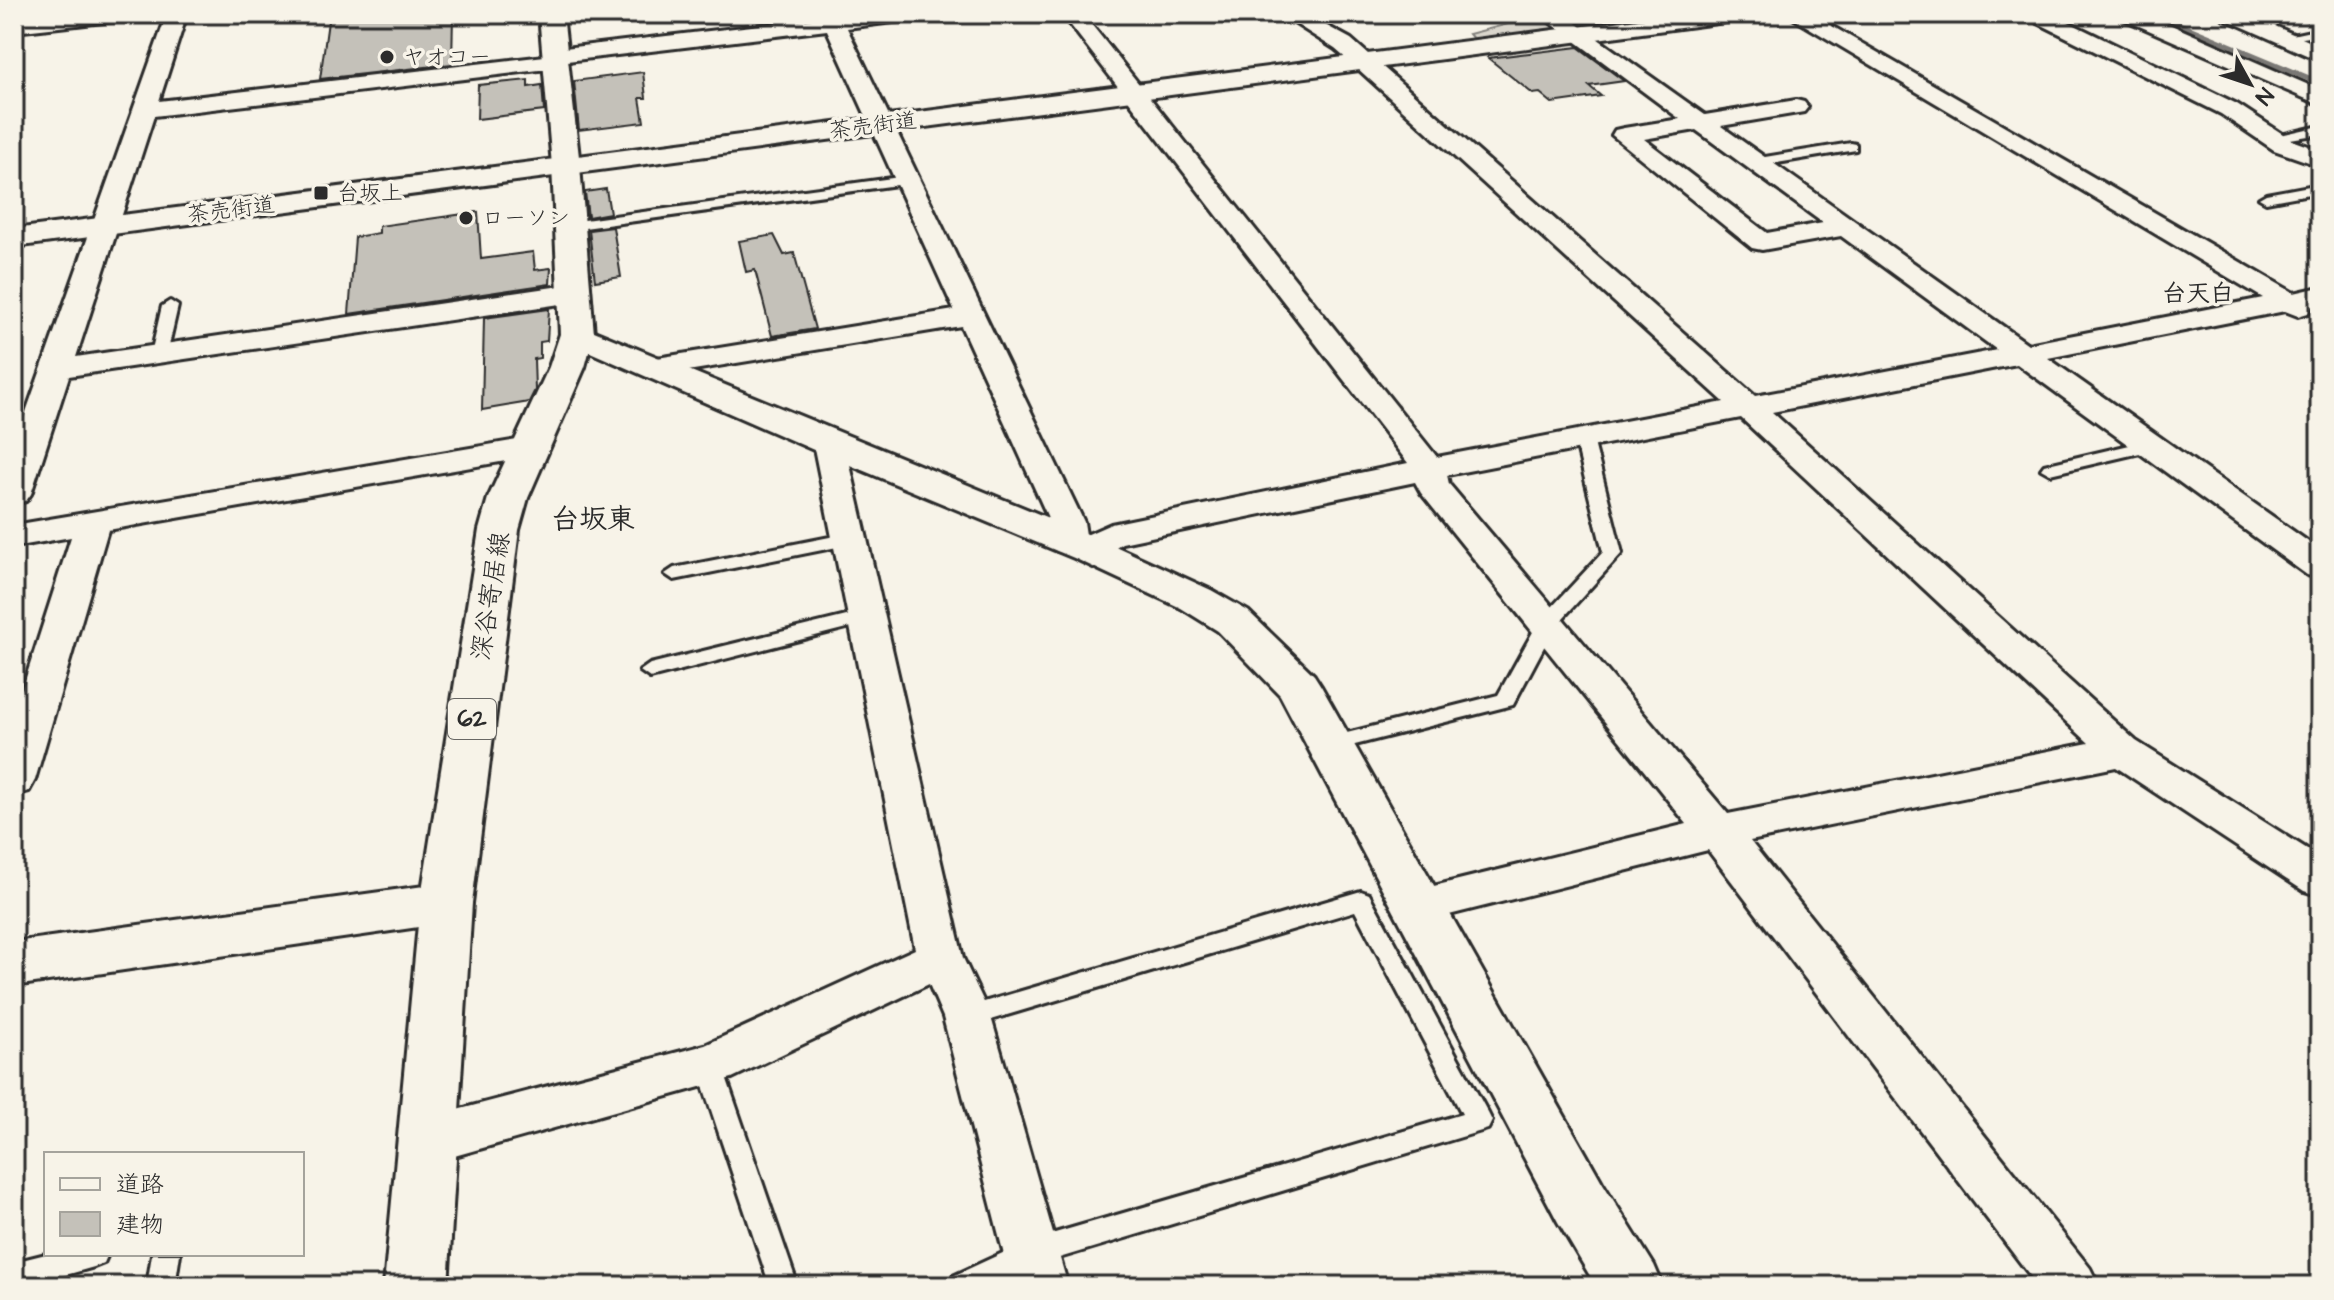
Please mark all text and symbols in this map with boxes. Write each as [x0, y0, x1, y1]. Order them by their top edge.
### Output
place label: ヤオコー [403, 42, 491, 73]
north arrow [2210, 44, 2290, 124]
marker: ヤオコー [378, 48, 396, 66]
text: N [2248, 81, 2280, 111]
street label: 茶売街道 [827, 105, 919, 147]
place label: 台坂上 [337, 178, 403, 209]
marker: 台坂上 [312, 184, 330, 202]
street label: 茶売街道 [185, 189, 277, 231]
place label: ローソン [482, 203, 570, 234]
marker: ローソン [457, 209, 475, 227]
district label: 台天白 [2162, 277, 2234, 311]
district label: 台坂東 [551, 500, 635, 539]
street label: 深谷寄居線 [463, 529, 519, 663]
road number: 62 [448, 699, 496, 739]
legend [44, 1152, 304, 1256]
text: 道路 [116, 1168, 164, 1202]
text: 建物 [116, 1208, 164, 1242]

